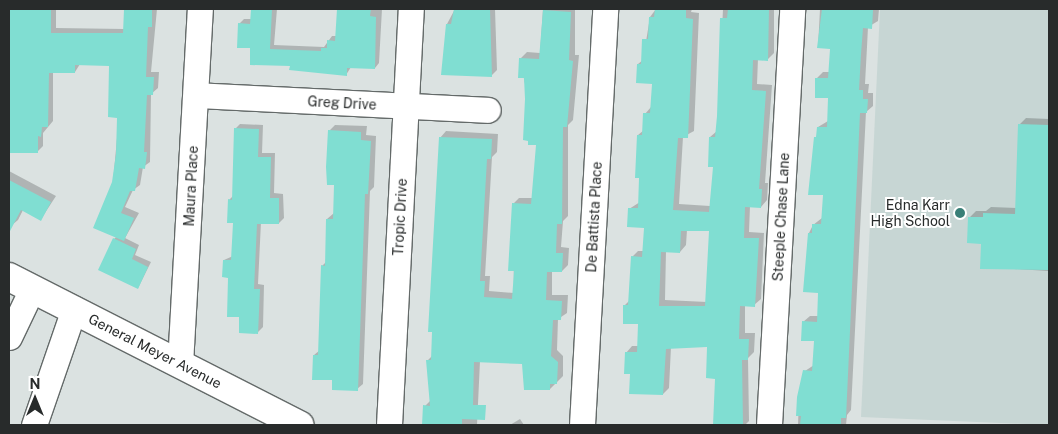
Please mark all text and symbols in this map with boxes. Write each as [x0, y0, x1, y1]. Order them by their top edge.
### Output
street label: Greg Drive [307, 93, 377, 113]
street label: Maura Place [180, 145, 202, 227]
street label: Steeple Chase Lane [769, 152, 793, 282]
street label: De Battista Place [583, 161, 605, 273]
street label: Tropic Drive [390, 178, 410, 256]
place label: Edna Karr High School [871, 197, 950, 230]
marker: Edna Karr High School [954, 207, 966, 219]
street label: General Meyer Avenue [86, 310, 224, 392]
north arrow [10, 374, 60, 424]
text: N [30, 376, 40, 392]

